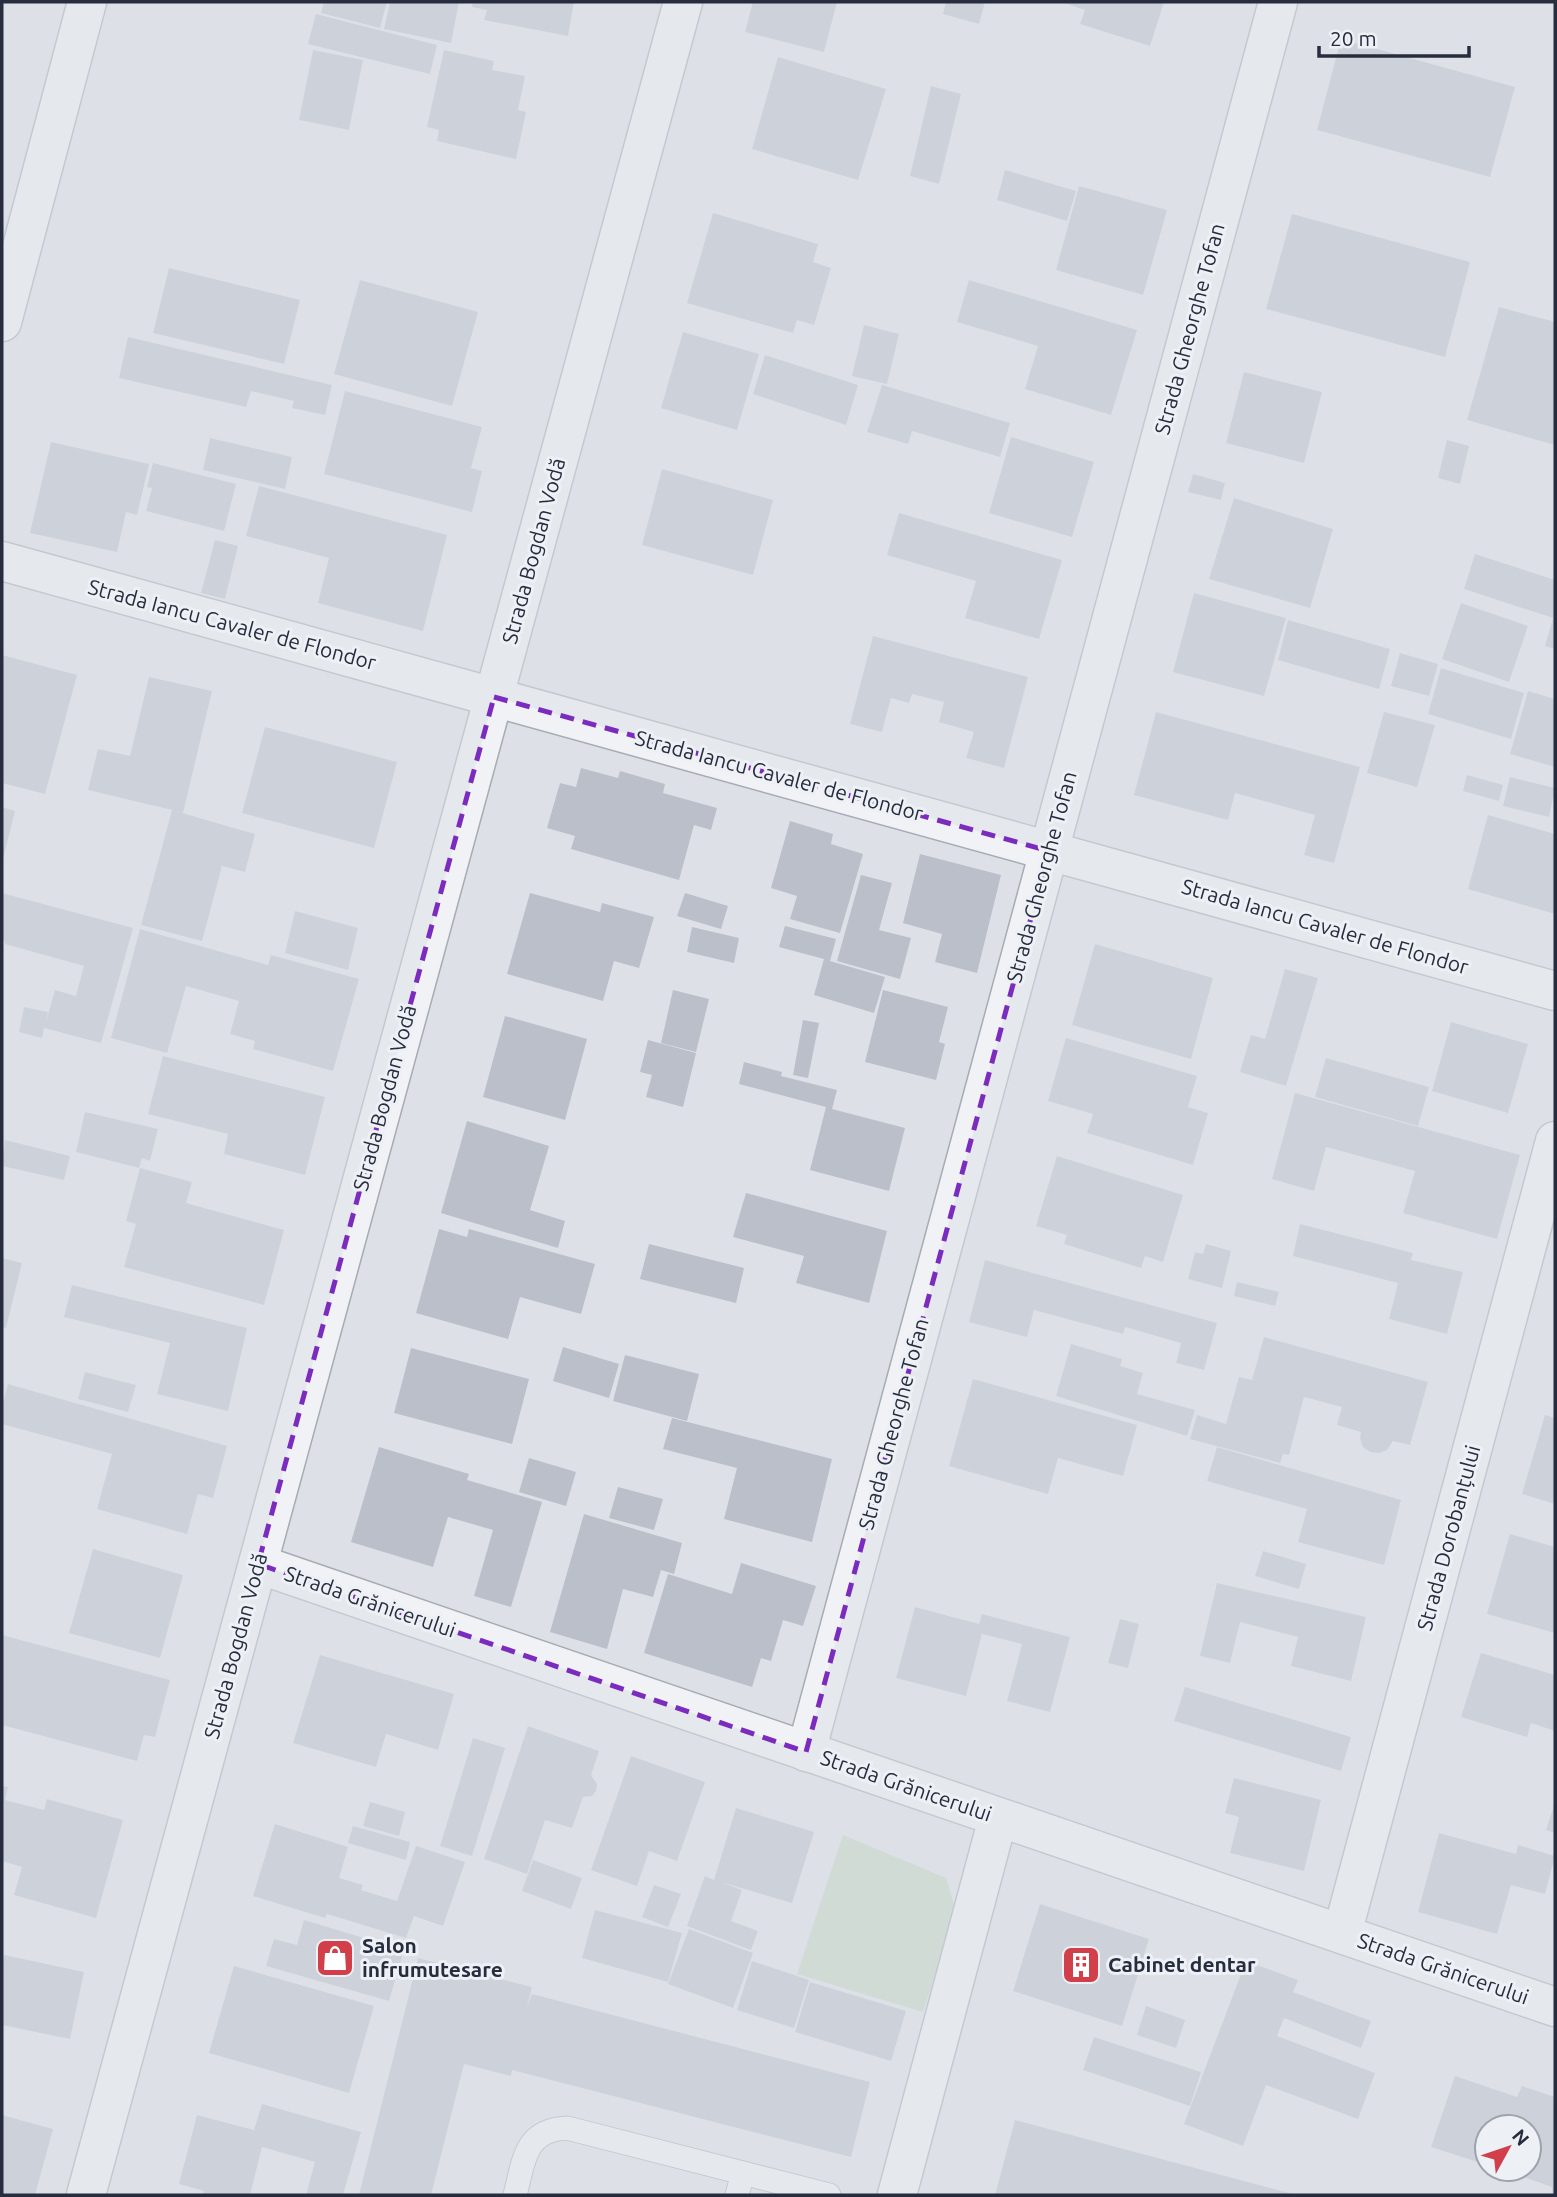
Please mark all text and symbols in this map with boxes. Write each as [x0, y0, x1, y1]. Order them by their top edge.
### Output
scale bar [1319, 14, 1470, 58]
text: 20 m [1330, 26, 1377, 50]
street label: Strada Gheorghe Tofan [1149, 220, 1229, 437]
street label: Strada Bogdan Vodă [497, 455, 569, 646]
street label: Strada Iancu Cavaler de Flondor [86, 574, 379, 674]
street label: Strada Iancu Cavaler de Flondor [633, 725, 926, 825]
street label: Strada Gheorghe Tofan [1001, 768, 1081, 985]
street label: Strada Iancu Cavaler de Flondor [1179, 874, 1471, 979]
street label: Strada Bogdan Vodă [348, 1002, 420, 1193]
street label: Strada Gheorghe Tofan [853, 1315, 933, 1532]
street label: Strada Dorobanțului [1412, 1442, 1484, 1633]
street label: Strada Bogdan Vodă [199, 1550, 271, 1741]
street label: Strada Grănicerului [282, 1560, 459, 1642]
street label: Strada Grănicerului [818, 1744, 995, 1826]
street label: Strada Grănicerului [1355, 1927, 1532, 2009]
place label: Salon infrumutesare [362, 1933, 503, 1981]
shop icon: Salon infrumutesare [314, 1937, 356, 1979]
building icon: Cabinet dentar [1060, 1944, 1102, 1986]
place label: Cabinet dentar [1108, 1952, 1256, 1976]
north arrow [1473, 2113, 1543, 2183]
text: N [1508, 2125, 1534, 2150]

